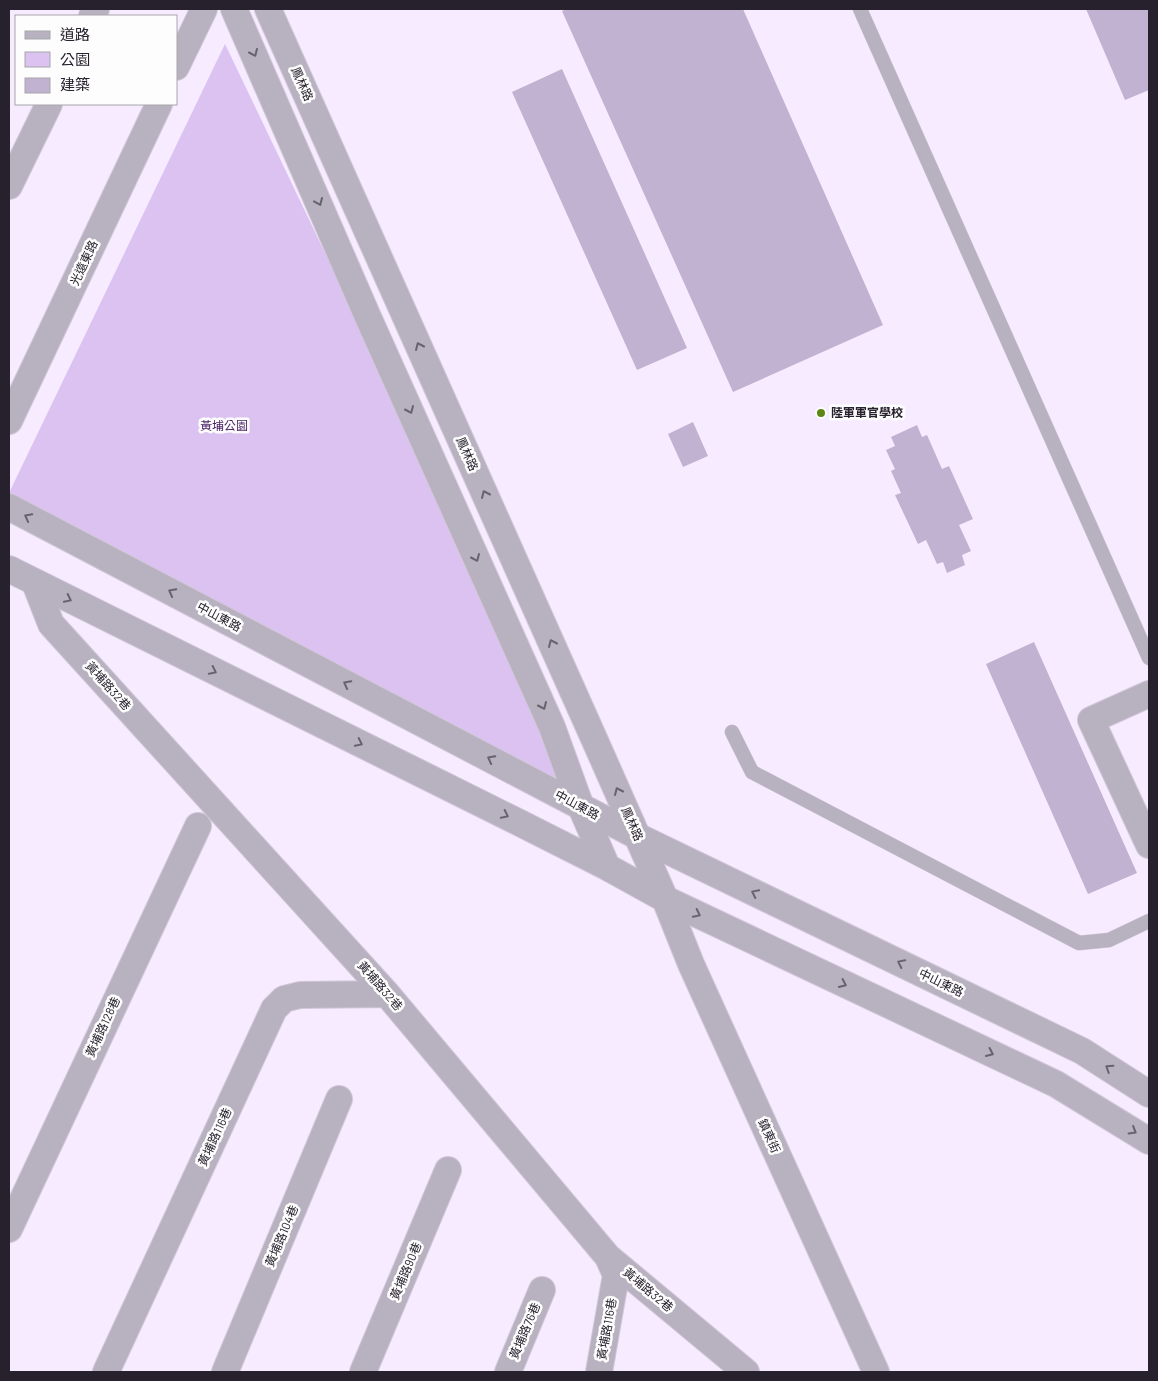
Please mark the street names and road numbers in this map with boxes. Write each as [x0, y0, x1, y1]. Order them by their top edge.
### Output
street label: 鳳林路 [289, 64, 317, 103]
street label: 光遠東路 [67, 238, 100, 287]
street label: 鳳林路 [454, 434, 482, 473]
street label: 中山東路 [195, 599, 244, 634]
street label: 黃埔路32巷 [83, 658, 134, 713]
street label: 中山東路 [553, 787, 602, 822]
street label: 鳳林路 [619, 804, 647, 843]
street label: 黃埔路32巷 [356, 958, 406, 1013]
street label: 中山東路 [917, 965, 966, 999]
street label: 黃埔路128巷 [82, 994, 122, 1059]
street label: 黃埔路116巷 [195, 1105, 234, 1168]
street label: 鎮東街 [756, 1116, 784, 1155]
street label: 黃埔路104巷 [262, 1203, 300, 1269]
street label: 黃埔路90巷 [387, 1240, 423, 1301]
street label: 黃埔路32巷 [621, 1264, 676, 1314]
street label: 黃埔路116巷 [594, 1297, 618, 1361]
street label: 黃埔路76巷 [506, 1300, 542, 1361]

